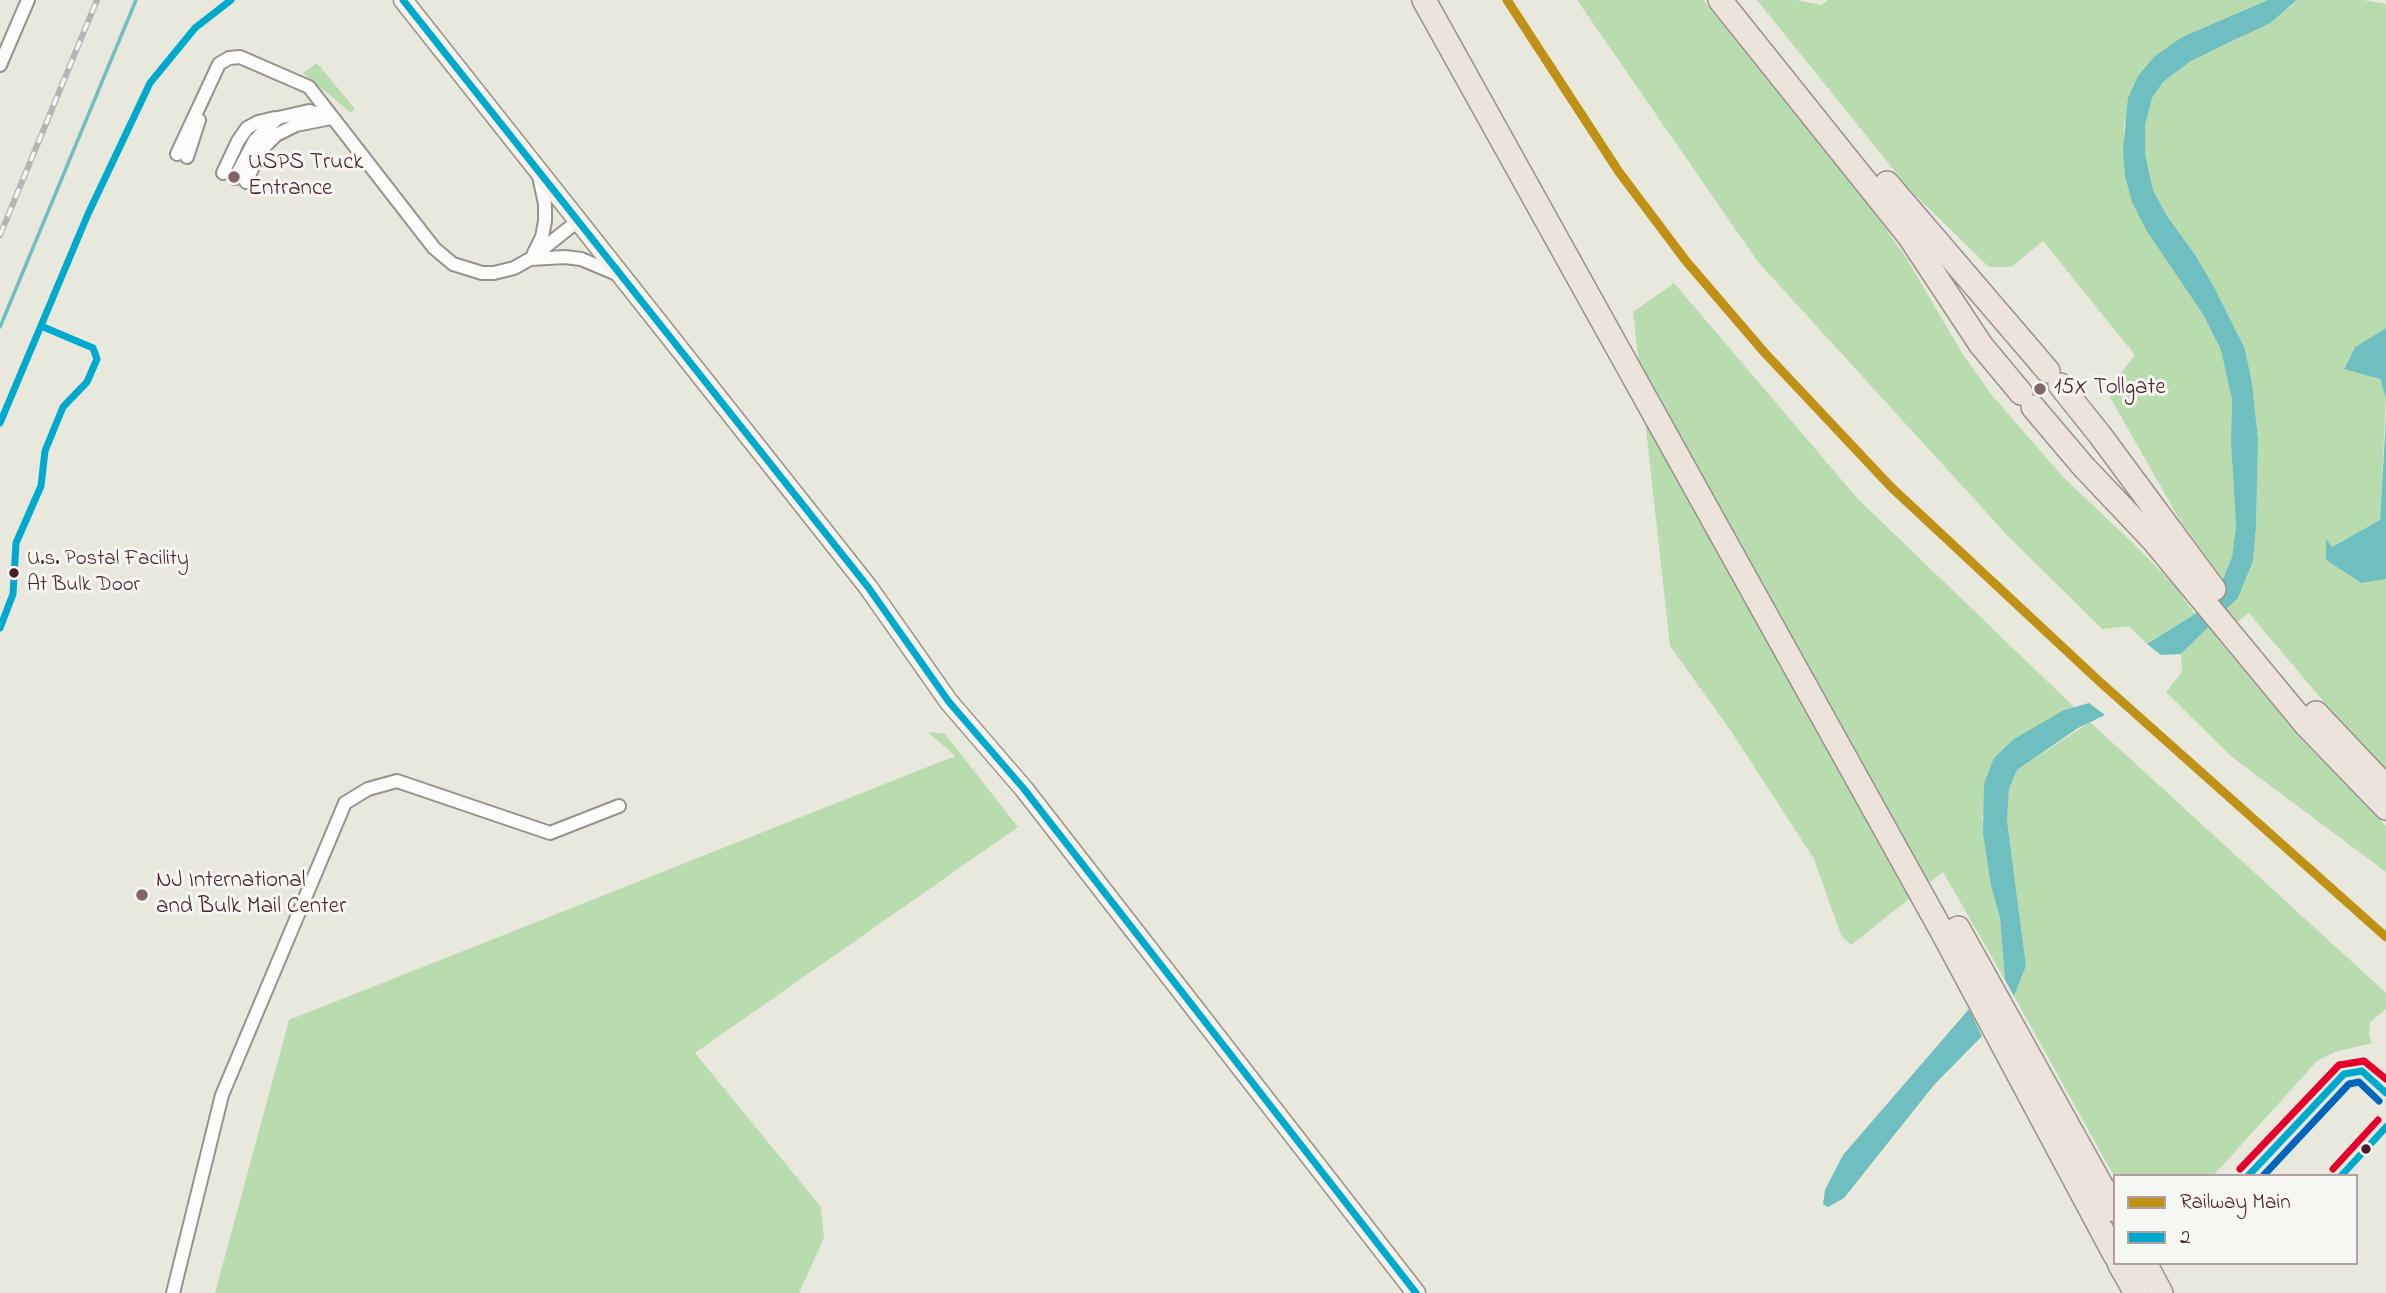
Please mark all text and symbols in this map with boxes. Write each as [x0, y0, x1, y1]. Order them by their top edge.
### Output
place label: USPS Truck Entrance [248, 150, 363, 204]
marker: USPS Truck Entrance [226, 169, 242, 185]
place label: 15X Tollgate [2054, 375, 2166, 403]
marker: 15X Tollgate [2032, 381, 2048, 397]
place label: U.s. Postal Facility At Bulk Door [27, 548, 189, 598]
marker: U.s. Postal Facility At Bulk Door [7, 566, 21, 580]
place label: NJ International and Bulk Mail Center [156, 868, 346, 922]
marker: NJ International and Bulk Mail Center [134, 887, 150, 903]
unlabelled marker [2359, 1142, 2373, 1156]
legend [2113, 1174, 2358, 1265]
text: Railway Main [2180, 1188, 2291, 1218]
text: 2 [2180, 1223, 2190, 1253]

